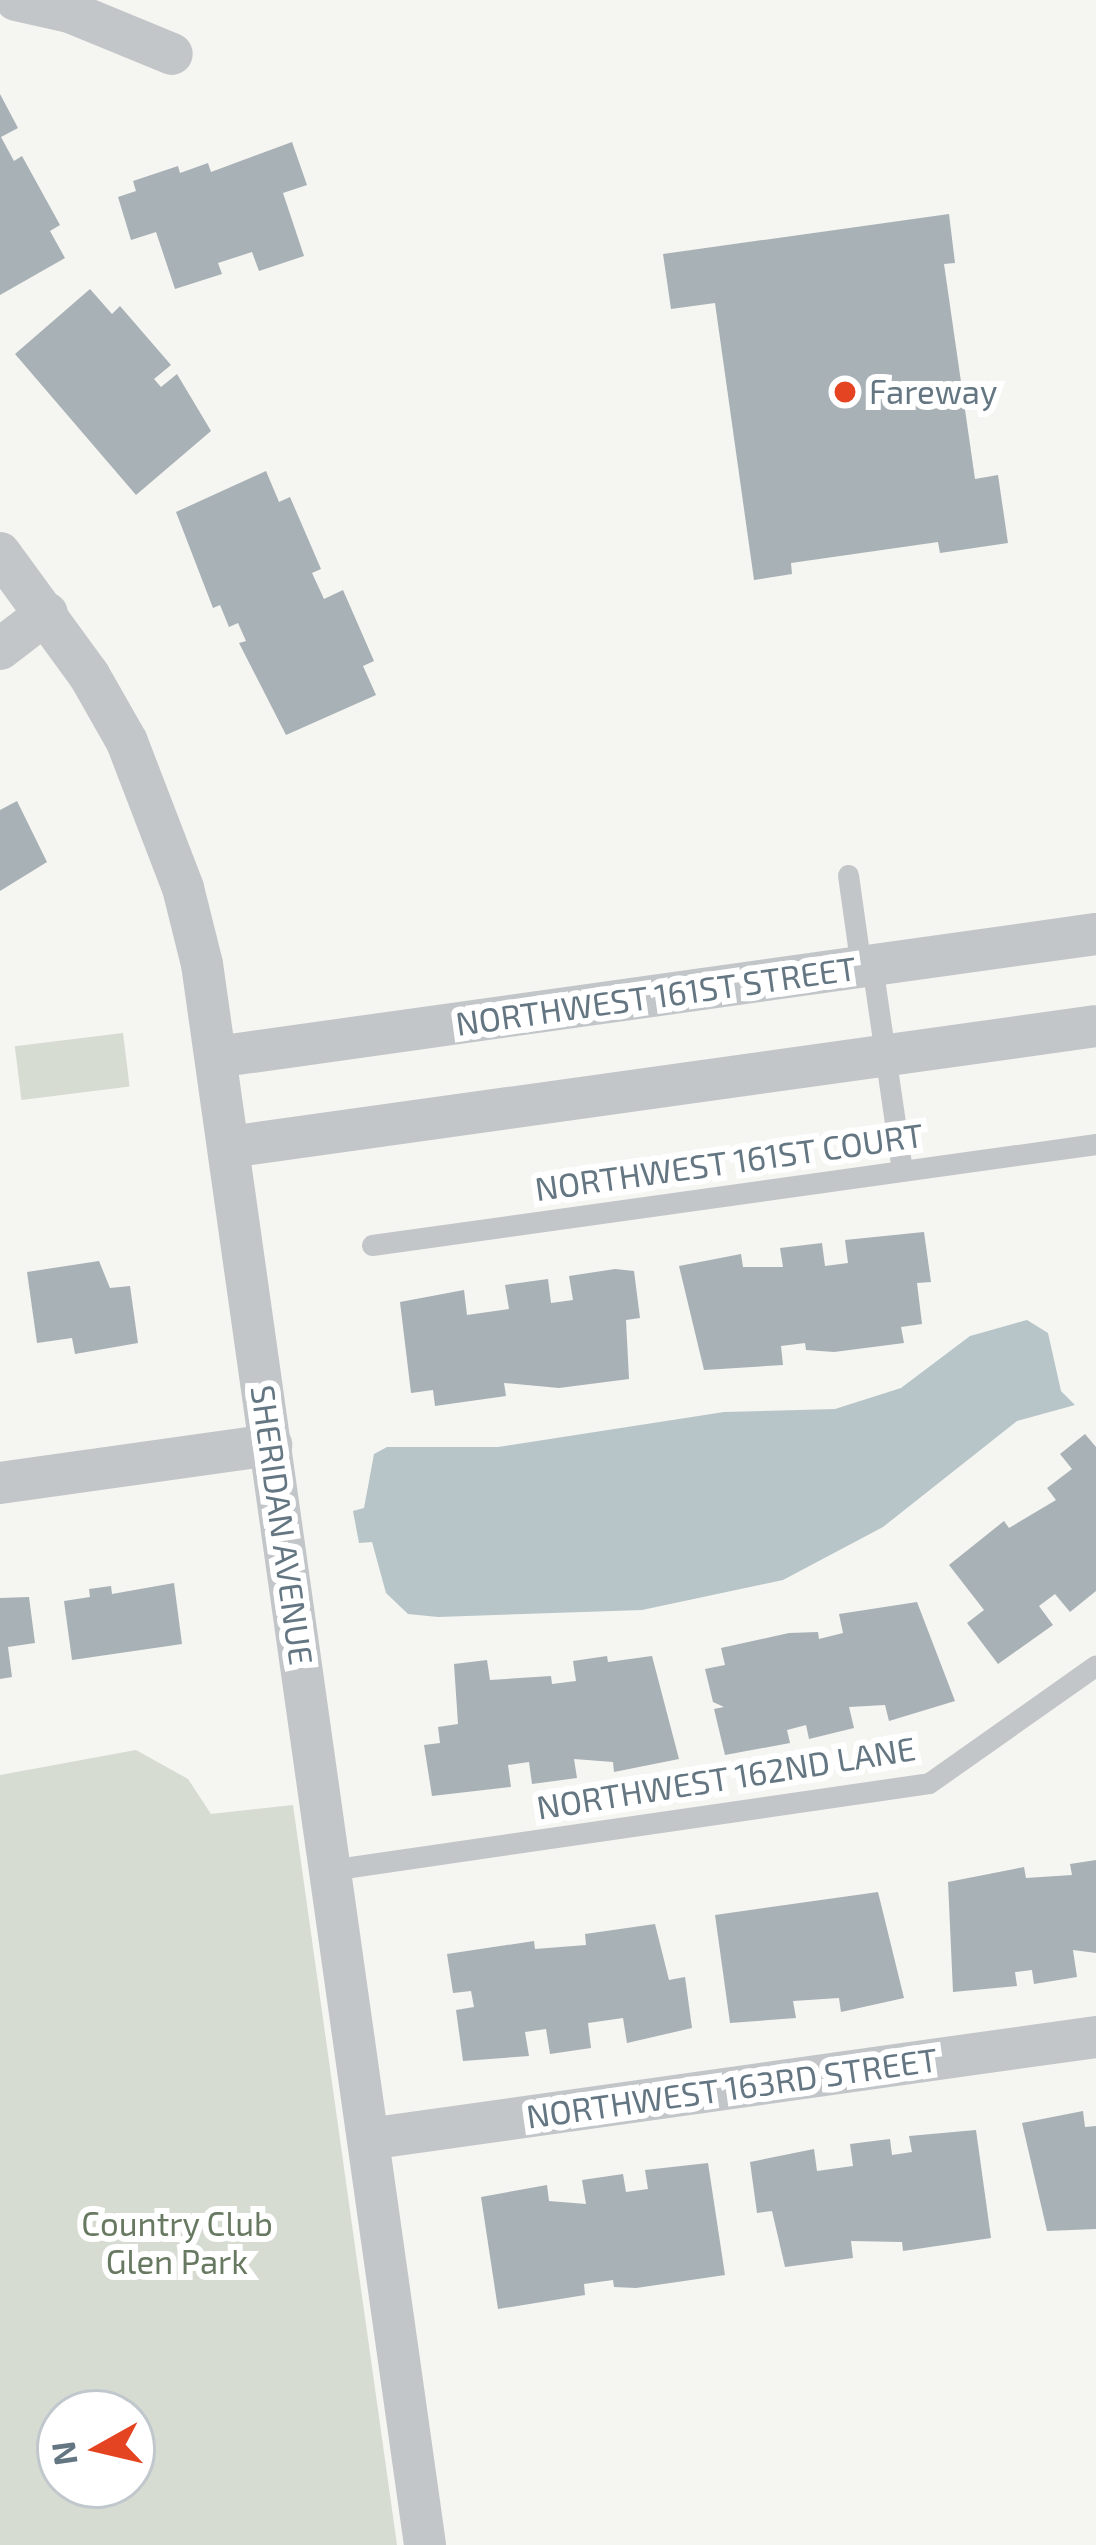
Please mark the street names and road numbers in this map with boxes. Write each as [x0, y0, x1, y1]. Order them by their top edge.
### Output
street label: NORTHWEST 161ST STREET [452, 948, 860, 1044]
street label: NORTHWEST 161ST COURT [532, 1115, 926, 1209]
street label: SHERIDAN AVENUE [243, 1382, 321, 1668]
street label: NORTHWEST 162ND LANE [533, 1728, 919, 1828]
street label: NORTHWEST 163RD STREET [523, 2039, 941, 2137]

